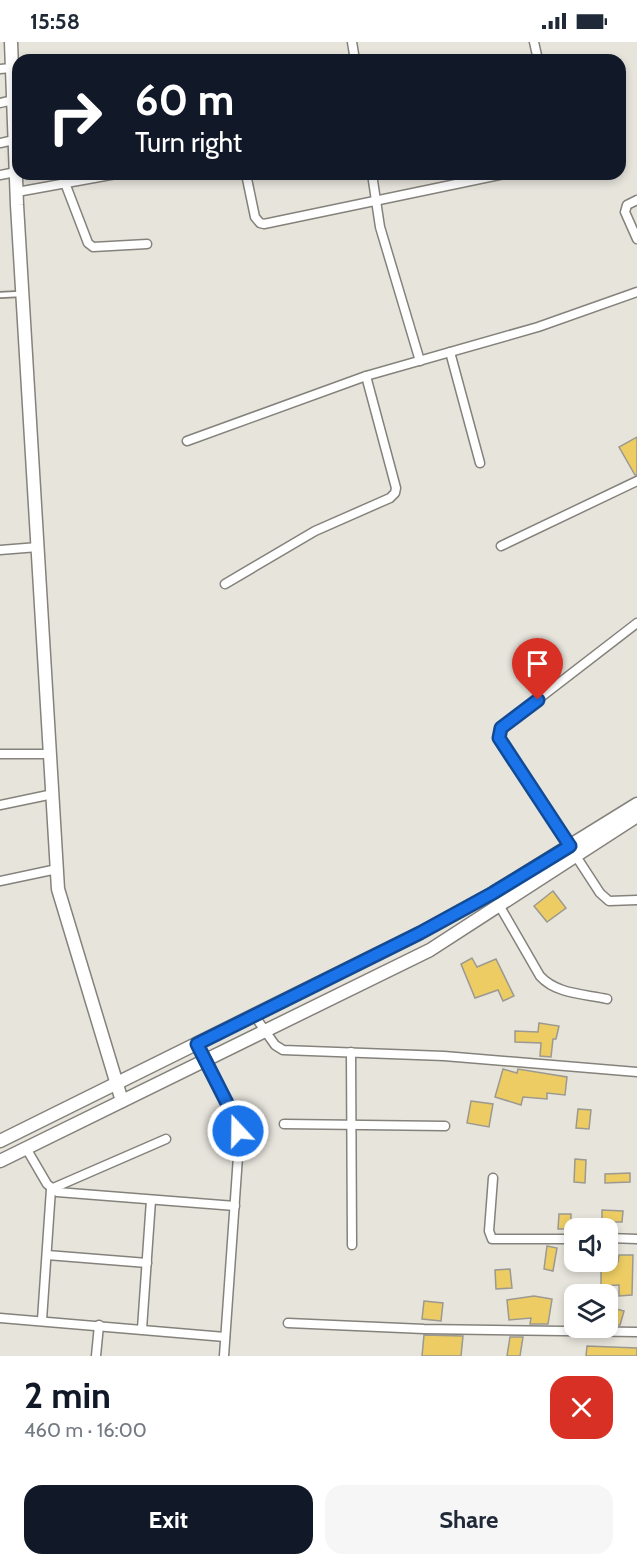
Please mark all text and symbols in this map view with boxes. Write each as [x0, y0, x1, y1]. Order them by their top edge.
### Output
text: 15:58 [30, 8, 80, 35]
text: 60 m [135, 74, 234, 126]
icon: right [36, 78, 114, 156]
text: Turn right [135, 126, 242, 159]
pin [512, 638, 563, 700]
icon: arrive [521, 647, 554, 680]
position arrow [206, 1099, 270, 1163]
map controls [564, 1218, 618, 1338]
button: sound [564, 1218, 618, 1272]
button: layers [564, 1284, 618, 1338]
text: 2 min [24, 1373, 111, 1417]
button: close [550, 1376, 613, 1439]
text: 460 m · 16:00 [24, 1418, 147, 1442]
button: Exit [24, 1485, 313, 1554]
button: Share [325, 1485, 613, 1554]

